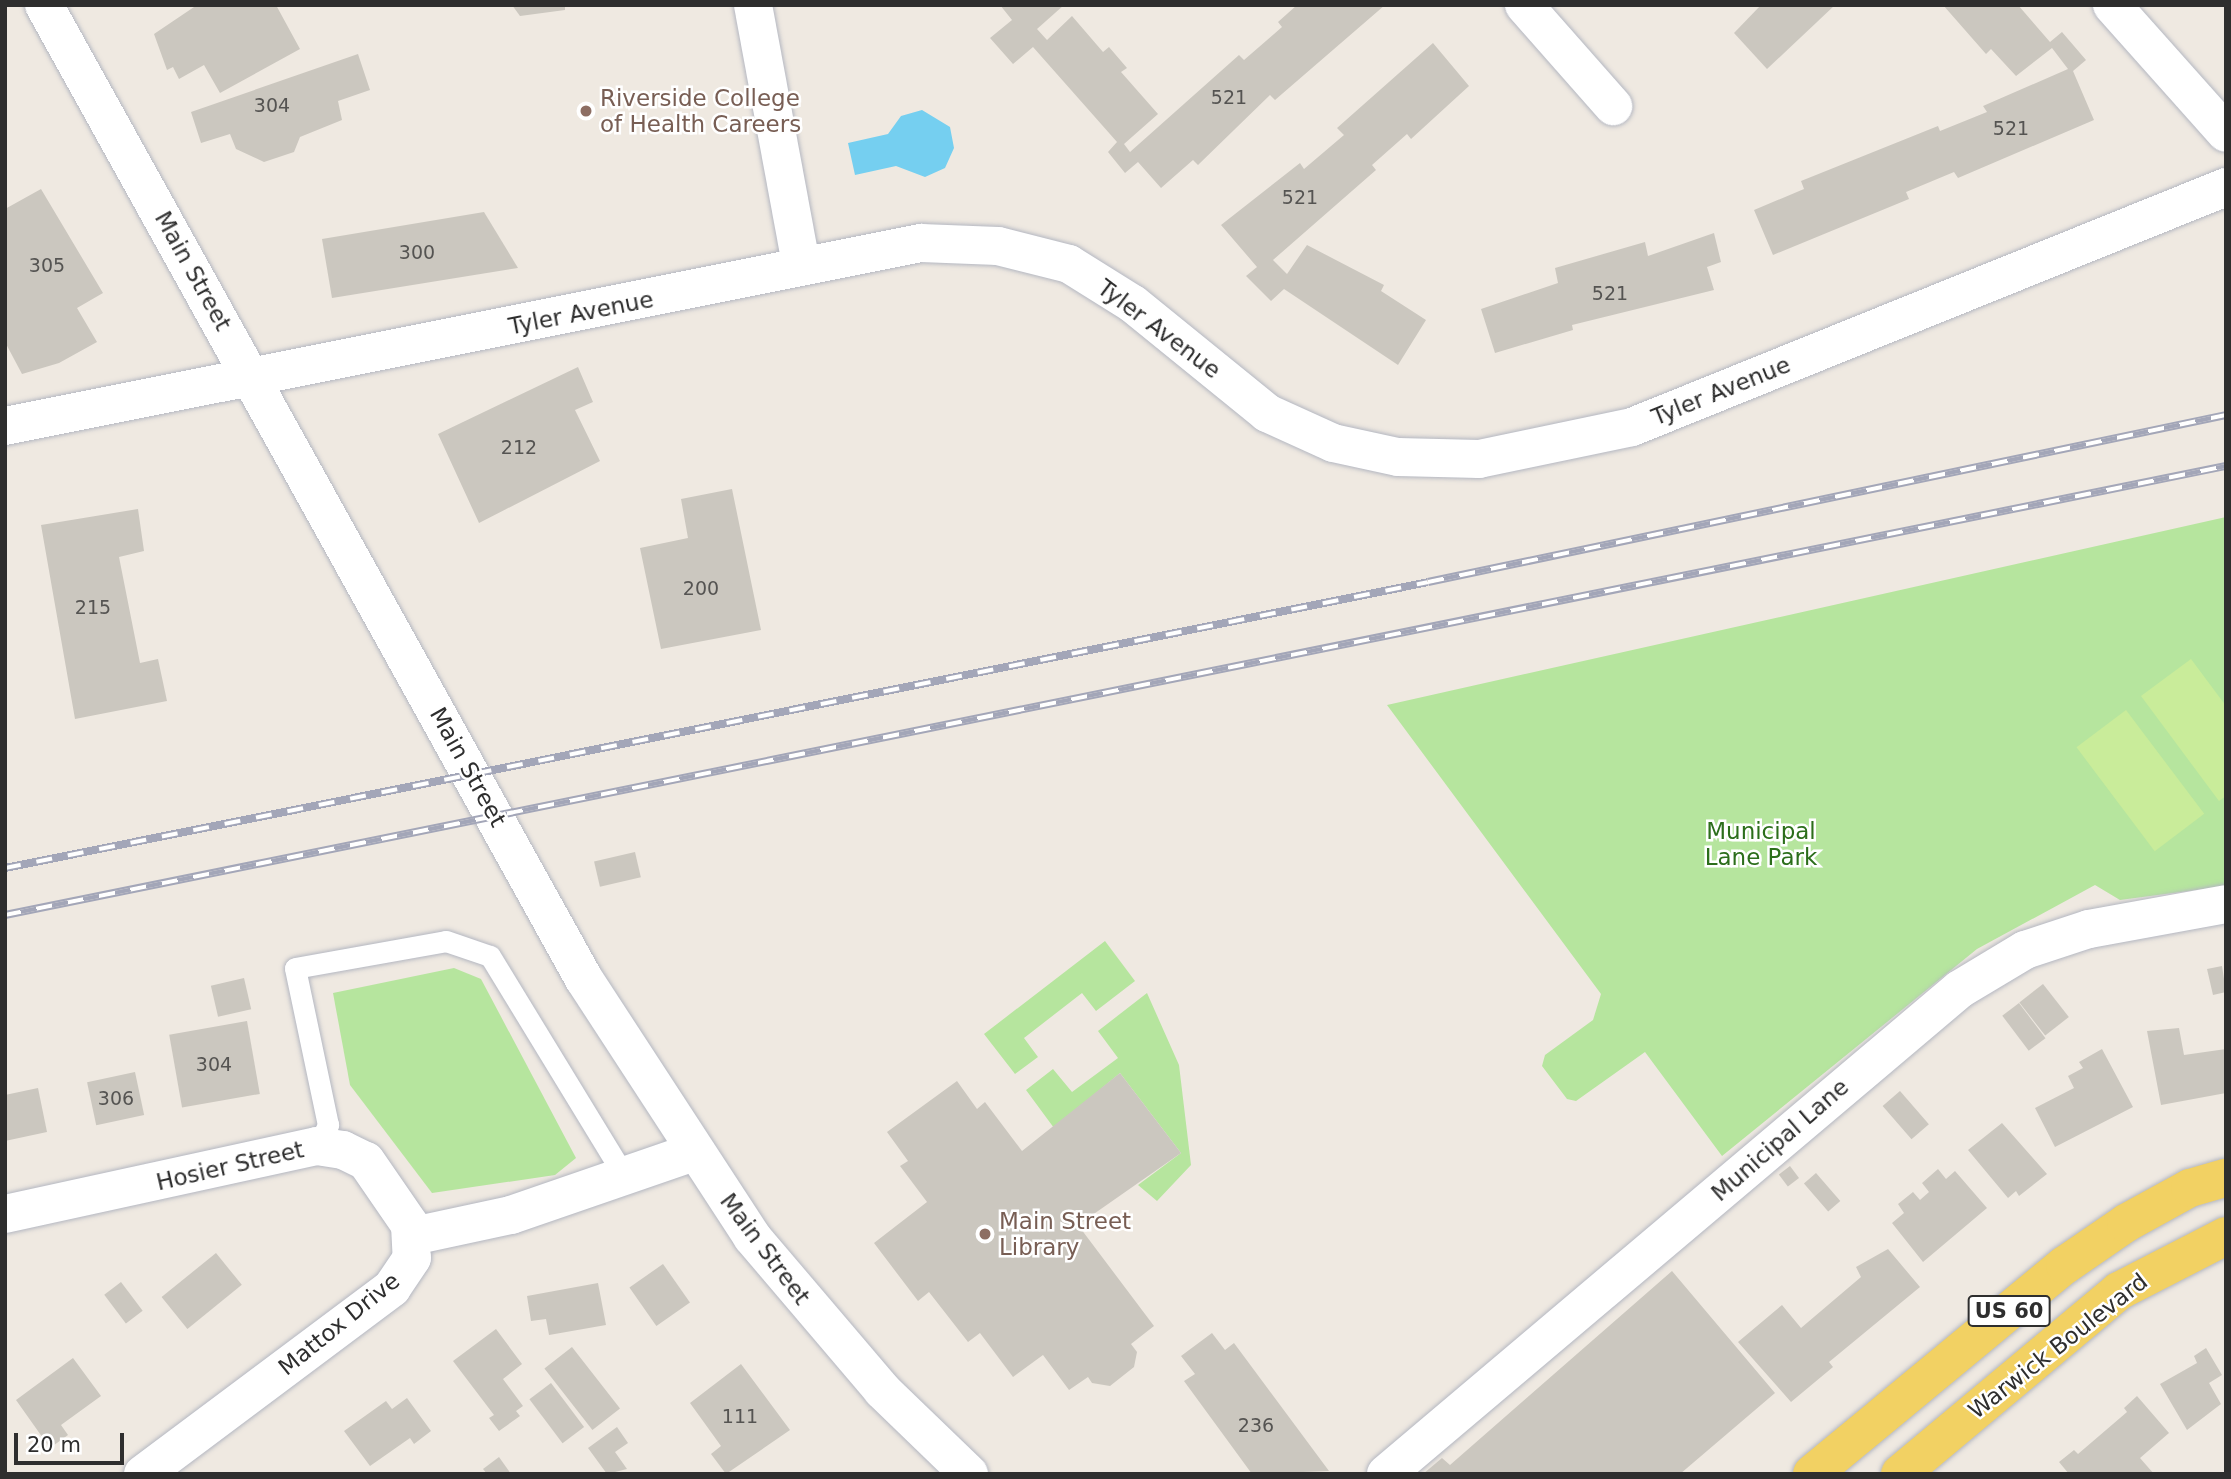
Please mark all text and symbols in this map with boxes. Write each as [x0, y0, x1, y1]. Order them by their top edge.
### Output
place label: Riverside College of Health Careers [600, 84, 801, 138]
house number: 521 [1211, 87, 1247, 109]
house number: 304 [254, 95, 290, 117]
marker: Riverside College of Health Careers [578, 103, 594, 119]
house number: 521 [1993, 118, 2029, 140]
house number: 521 [1282, 187, 1318, 209]
street label: Main Street [149, 207, 237, 335]
house number: 300 [399, 242, 435, 264]
house number: 305 [29, 255, 65, 277]
street label: Tyler Avenue [1092, 274, 1226, 384]
house number: 521 [1592, 283, 1628, 305]
street label: Tyler Avenue [506, 285, 656, 341]
street label: Tyler Avenue [1648, 351, 1794, 431]
house number: 212 [501, 437, 537, 459]
house number: 200 [683, 578, 719, 600]
house number: 215 [75, 597, 111, 619]
street label: Main Street [424, 703, 512, 831]
park label: Municipal Lane Park [1705, 817, 1817, 871]
house number: 304 [196, 1054, 232, 1076]
street label: Municipal Lane [1706, 1073, 1854, 1207]
house number: 306 [98, 1088, 134, 1110]
street label: Hosier Street [154, 1136, 306, 1196]
street label: Main Street [714, 1188, 816, 1310]
place label: Main Street Library [999, 1207, 1131, 1261]
marker: Main Street Library [977, 1226, 993, 1242]
street label: Mattox Drive [273, 1267, 405, 1381]
street label: Warwick Boulevard [1963, 1268, 2153, 1424]
road number: US 60 [1967, 1294, 2051, 1328]
house number: 111 [722, 1406, 758, 1428]
house number: 236 [1238, 1415, 1274, 1437]
scale bar [18, 1420, 128, 1464]
text: 20 m [27, 1433, 81, 1457]

